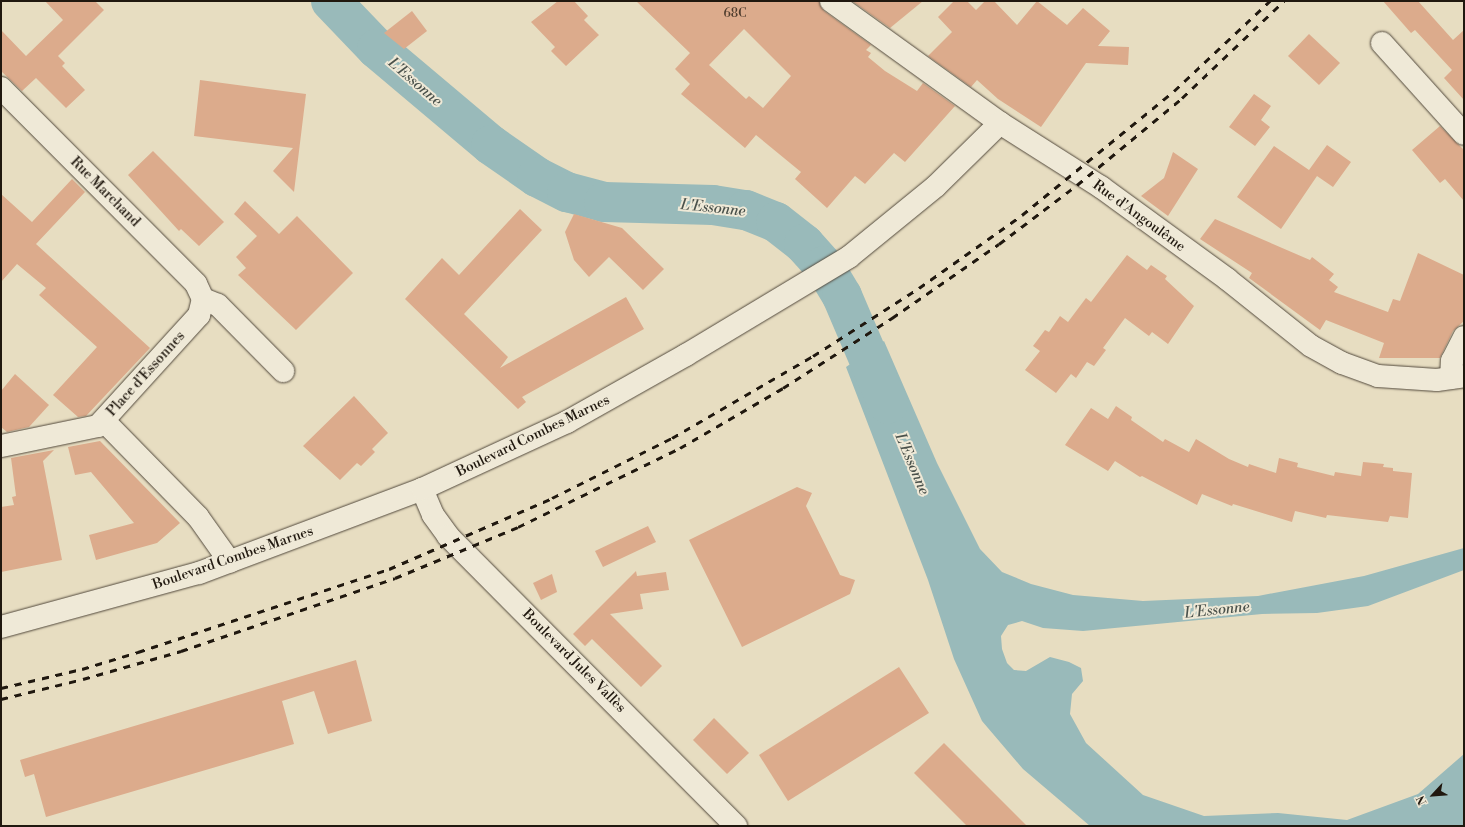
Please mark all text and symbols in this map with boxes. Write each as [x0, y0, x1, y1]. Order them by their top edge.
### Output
house number: 68C [724, 7, 746, 21]
water label: L'Essonne [385, 54, 445, 110]
street label: Rue Marchand [67, 154, 143, 230]
street label: Rue d'Angoulême [1089, 177, 1189, 255]
water label: L'Essonne [680, 196, 746, 220]
street label: Place d'Essonnes [103, 328, 189, 420]
street label: Boulevard Combes Marnes [453, 391, 613, 481]
water label: L'Essonne [891, 430, 933, 498]
street label: Boulevard Combes Marnes [151, 523, 315, 593]
water label: L'Essonne [1184, 598, 1250, 622]
street label: Boulevard Jules Vallès [519, 606, 629, 716]
north arrow [1413, 775, 1453, 815]
text: N [1414, 793, 1430, 807]

